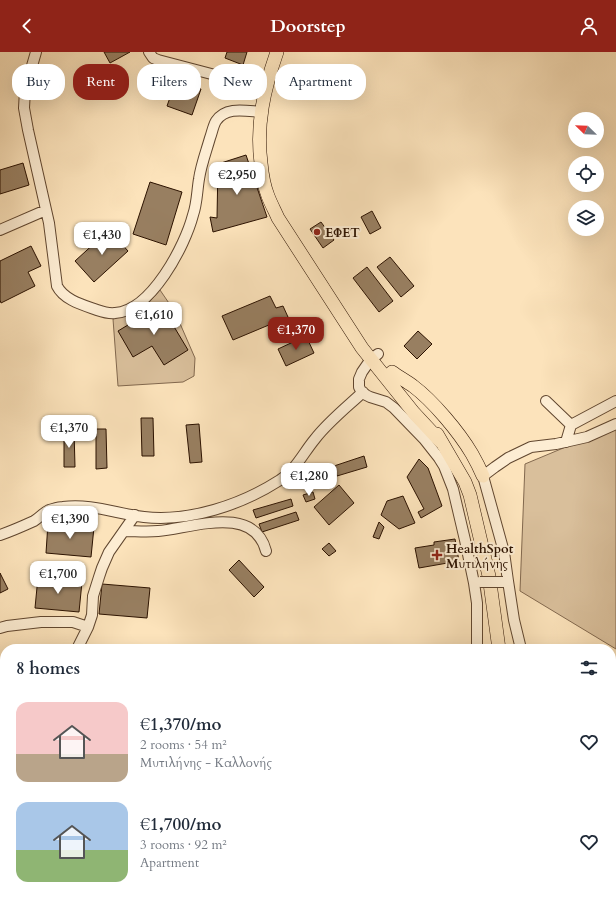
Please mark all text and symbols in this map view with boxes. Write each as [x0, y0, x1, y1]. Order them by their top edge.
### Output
text: Doorstep [270, 14, 346, 39]
icon: back [16, 15, 38, 37]
icon: person [578, 15, 600, 37]
chip: Buy [12, 64, 65, 100]
chip: Rent [73, 64, 129, 100]
chip: Filters [137, 64, 201, 100]
chip: New [209, 64, 267, 100]
chip: Apartment [275, 64, 366, 100]
north arrow [568, 112, 604, 148]
map controls [568, 112, 604, 236]
button: locate [568, 156, 604, 192]
pin: €2,950 [204, 162, 270, 196]
text: €2,950 [218, 166, 256, 184]
button: layers [568, 200, 604, 236]
pin: €1,430 [69, 222, 135, 256]
place label: ΕΦΕΤ [325, 224, 360, 242]
text: €1,430 [83, 226, 121, 244]
marker: ΕΦΕΤ [312, 227, 322, 237]
pin: €1,610 [121, 302, 187, 336]
text: €1,610 [135, 306, 173, 324]
pin: €1,370 [263, 317, 329, 351]
text: €1,370 [277, 321, 315, 339]
pin: €1,370 [36, 415, 102, 449]
text: €1,370 [50, 419, 88, 437]
pin: €1,280 [276, 463, 342, 497]
text: €1,280 [290, 467, 328, 485]
pin: €1,390 [37, 506, 103, 540]
text: €1,390 [51, 510, 89, 528]
place label: HealthSpot Μυτιλήνης [446, 540, 514, 573]
marker: HealthSpot Μυτιλήνης [431, 549, 443, 561]
pin: €1,700 [25, 561, 91, 595]
text: €1,700 [39, 565, 77, 583]
text: 8 homes [16, 657, 80, 680]
icon: filters [578, 657, 600, 679]
text: €1,370/mo [140, 713, 222, 736]
icon: home [48, 718, 96, 766]
icon: heart [578, 731, 600, 753]
text: 2 rooms · 54 m² [140, 736, 227, 754]
text: Μυτιλήνης - Καλλονής [140, 754, 272, 772]
text: €1,700/mo [140, 813, 222, 836]
icon: home [48, 818, 96, 866]
icon: heart [578, 831, 600, 853]
text: 3 rooms · 92 m² [140, 836, 227, 854]
text: Apartment [140, 854, 199, 872]

